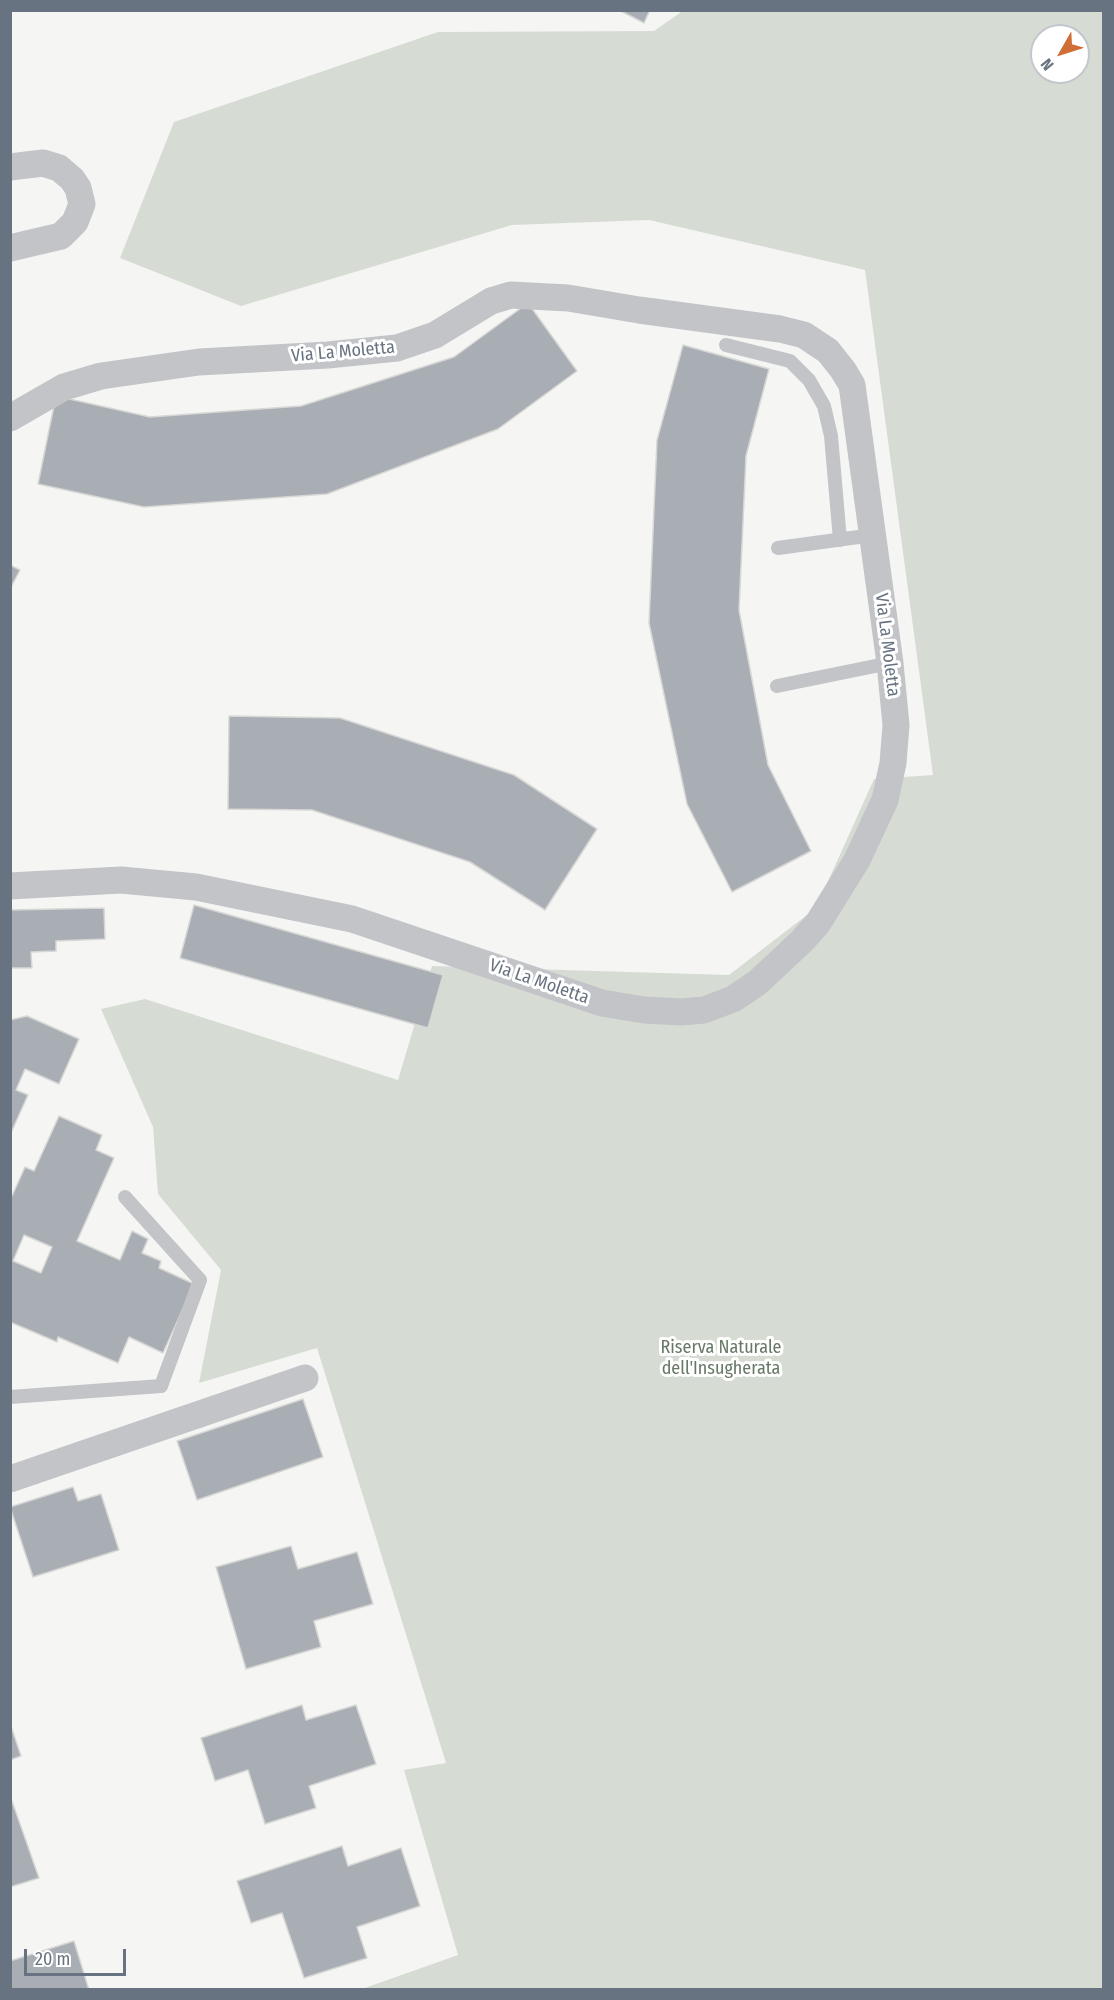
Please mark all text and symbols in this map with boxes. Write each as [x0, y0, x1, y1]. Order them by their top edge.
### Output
north arrow [1030, 24, 1090, 84]
text: N [1037, 55, 1058, 74]
street label: Via La Moletta [290, 337, 396, 367]
street label: Via La Moletta [870, 592, 904, 698]
street label: Via La Moletta [486, 955, 592, 1009]
park label: Riserva Naturale dell'Insugherata [661, 1337, 781, 1380]
scale bar [27, 1937, 129, 1975]
text: 20 m [35, 1948, 70, 1970]

